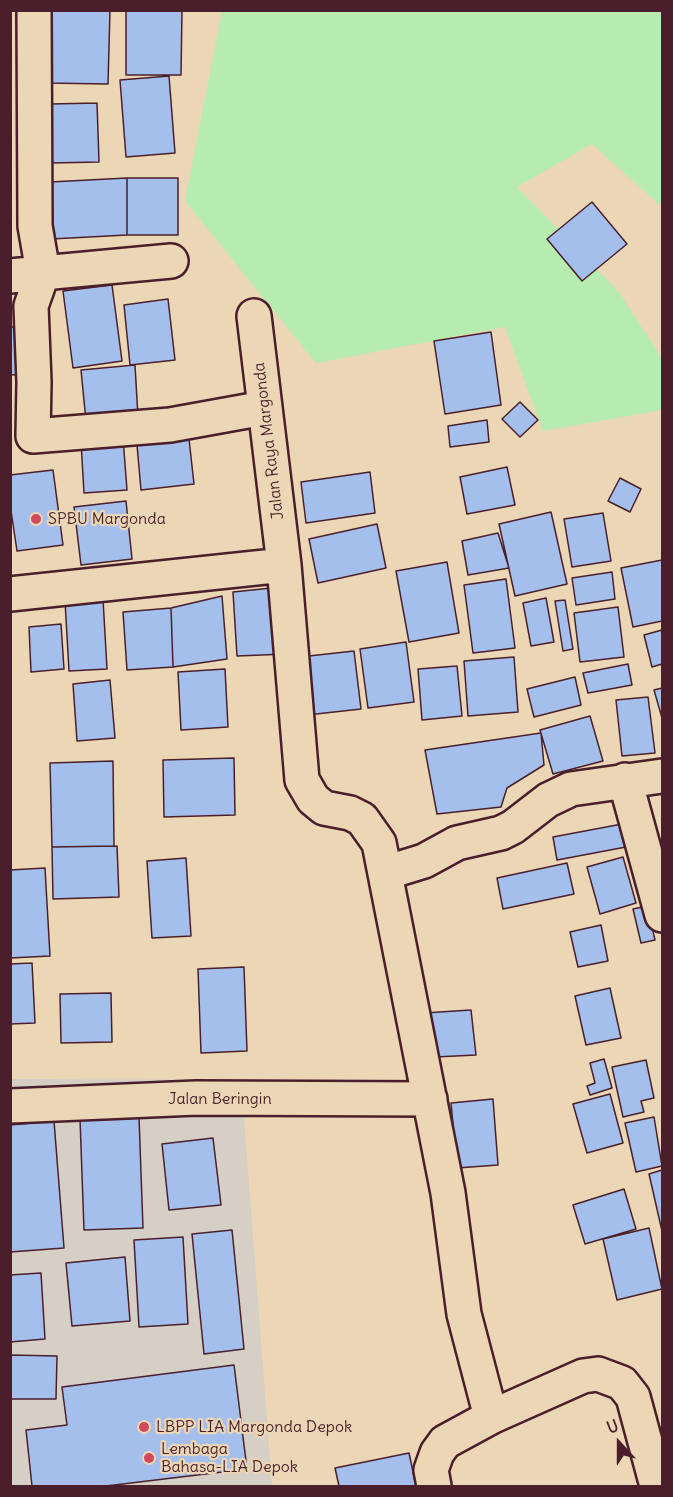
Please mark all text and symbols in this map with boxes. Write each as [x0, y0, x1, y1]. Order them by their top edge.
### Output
street label: Jalan Raya Margonda [250, 361, 288, 521]
place label: SPBU Margonda [48, 509, 166, 529]
marker: SPBU Margonda [29, 512, 43, 526]
street label: Jalan Beringin [168, 1089, 272, 1109]
north arrow [589, 1413, 649, 1473]
text: U [604, 1415, 621, 1437]
place label: LBPP LIA Margonda Depok [156, 1417, 352, 1437]
marker: LBPP LIA Margonda Depok [137, 1420, 151, 1434]
place label: Lembaga Bahasa-LIA Depok [161, 1439, 298, 1477]
marker: Lembaga Bahasa-LIA Depok [142, 1451, 156, 1465]

